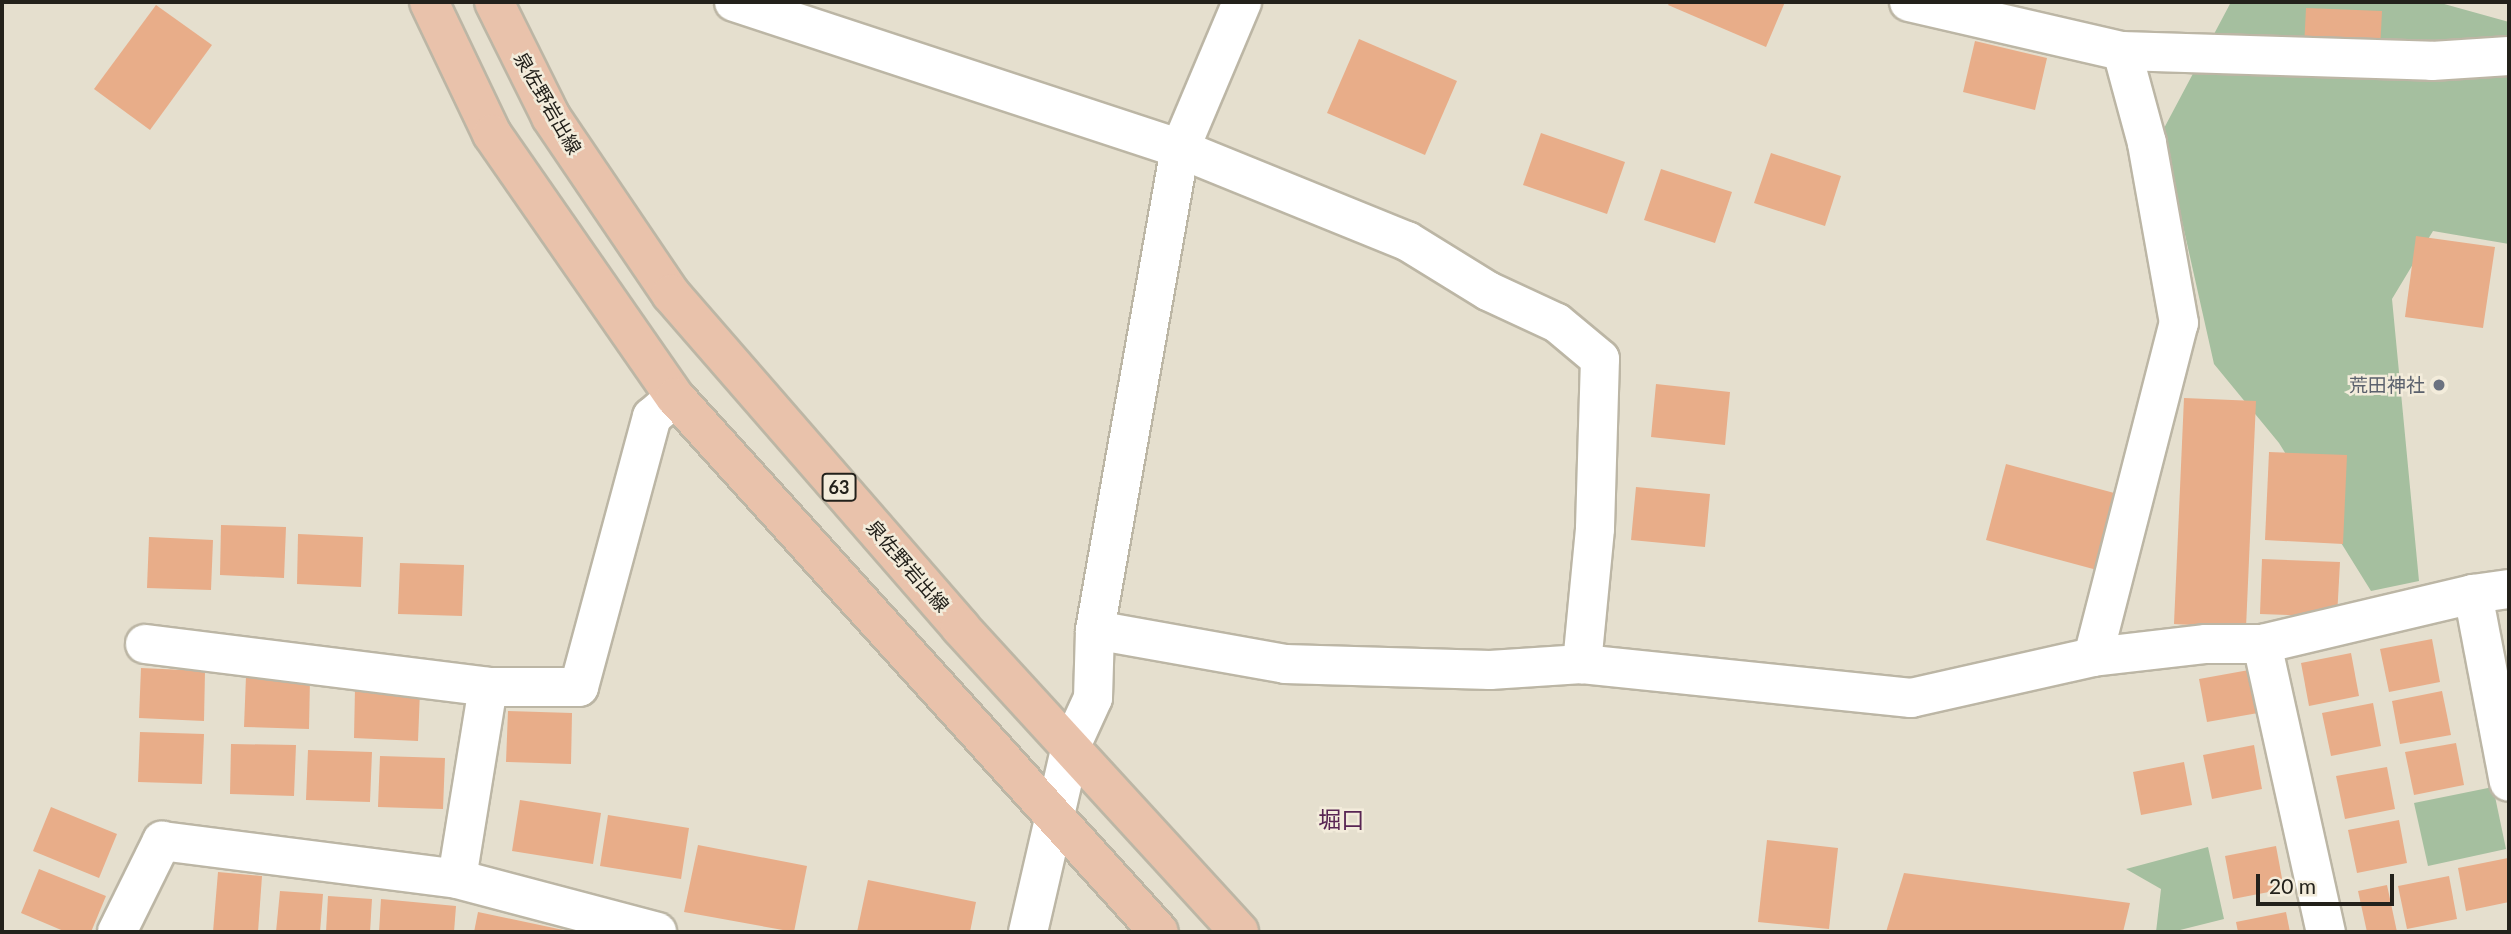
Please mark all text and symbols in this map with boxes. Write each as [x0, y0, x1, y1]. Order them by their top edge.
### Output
street label: 泉佐野岩出線 [510, 48, 586, 158]
place label: 荒田神社 [2349, 374, 2425, 396]
marker: 荒田神社 [2431, 377, 2447, 393]
road number: 63 [822, 472, 856, 502]
street label: 泉佐野岩出線 [862, 516, 954, 616]
district label: 堀口 [1318, 805, 1364, 833]
scale bar [2259, 860, 2397, 904]
text: 20 m [2269, 873, 2316, 898]

